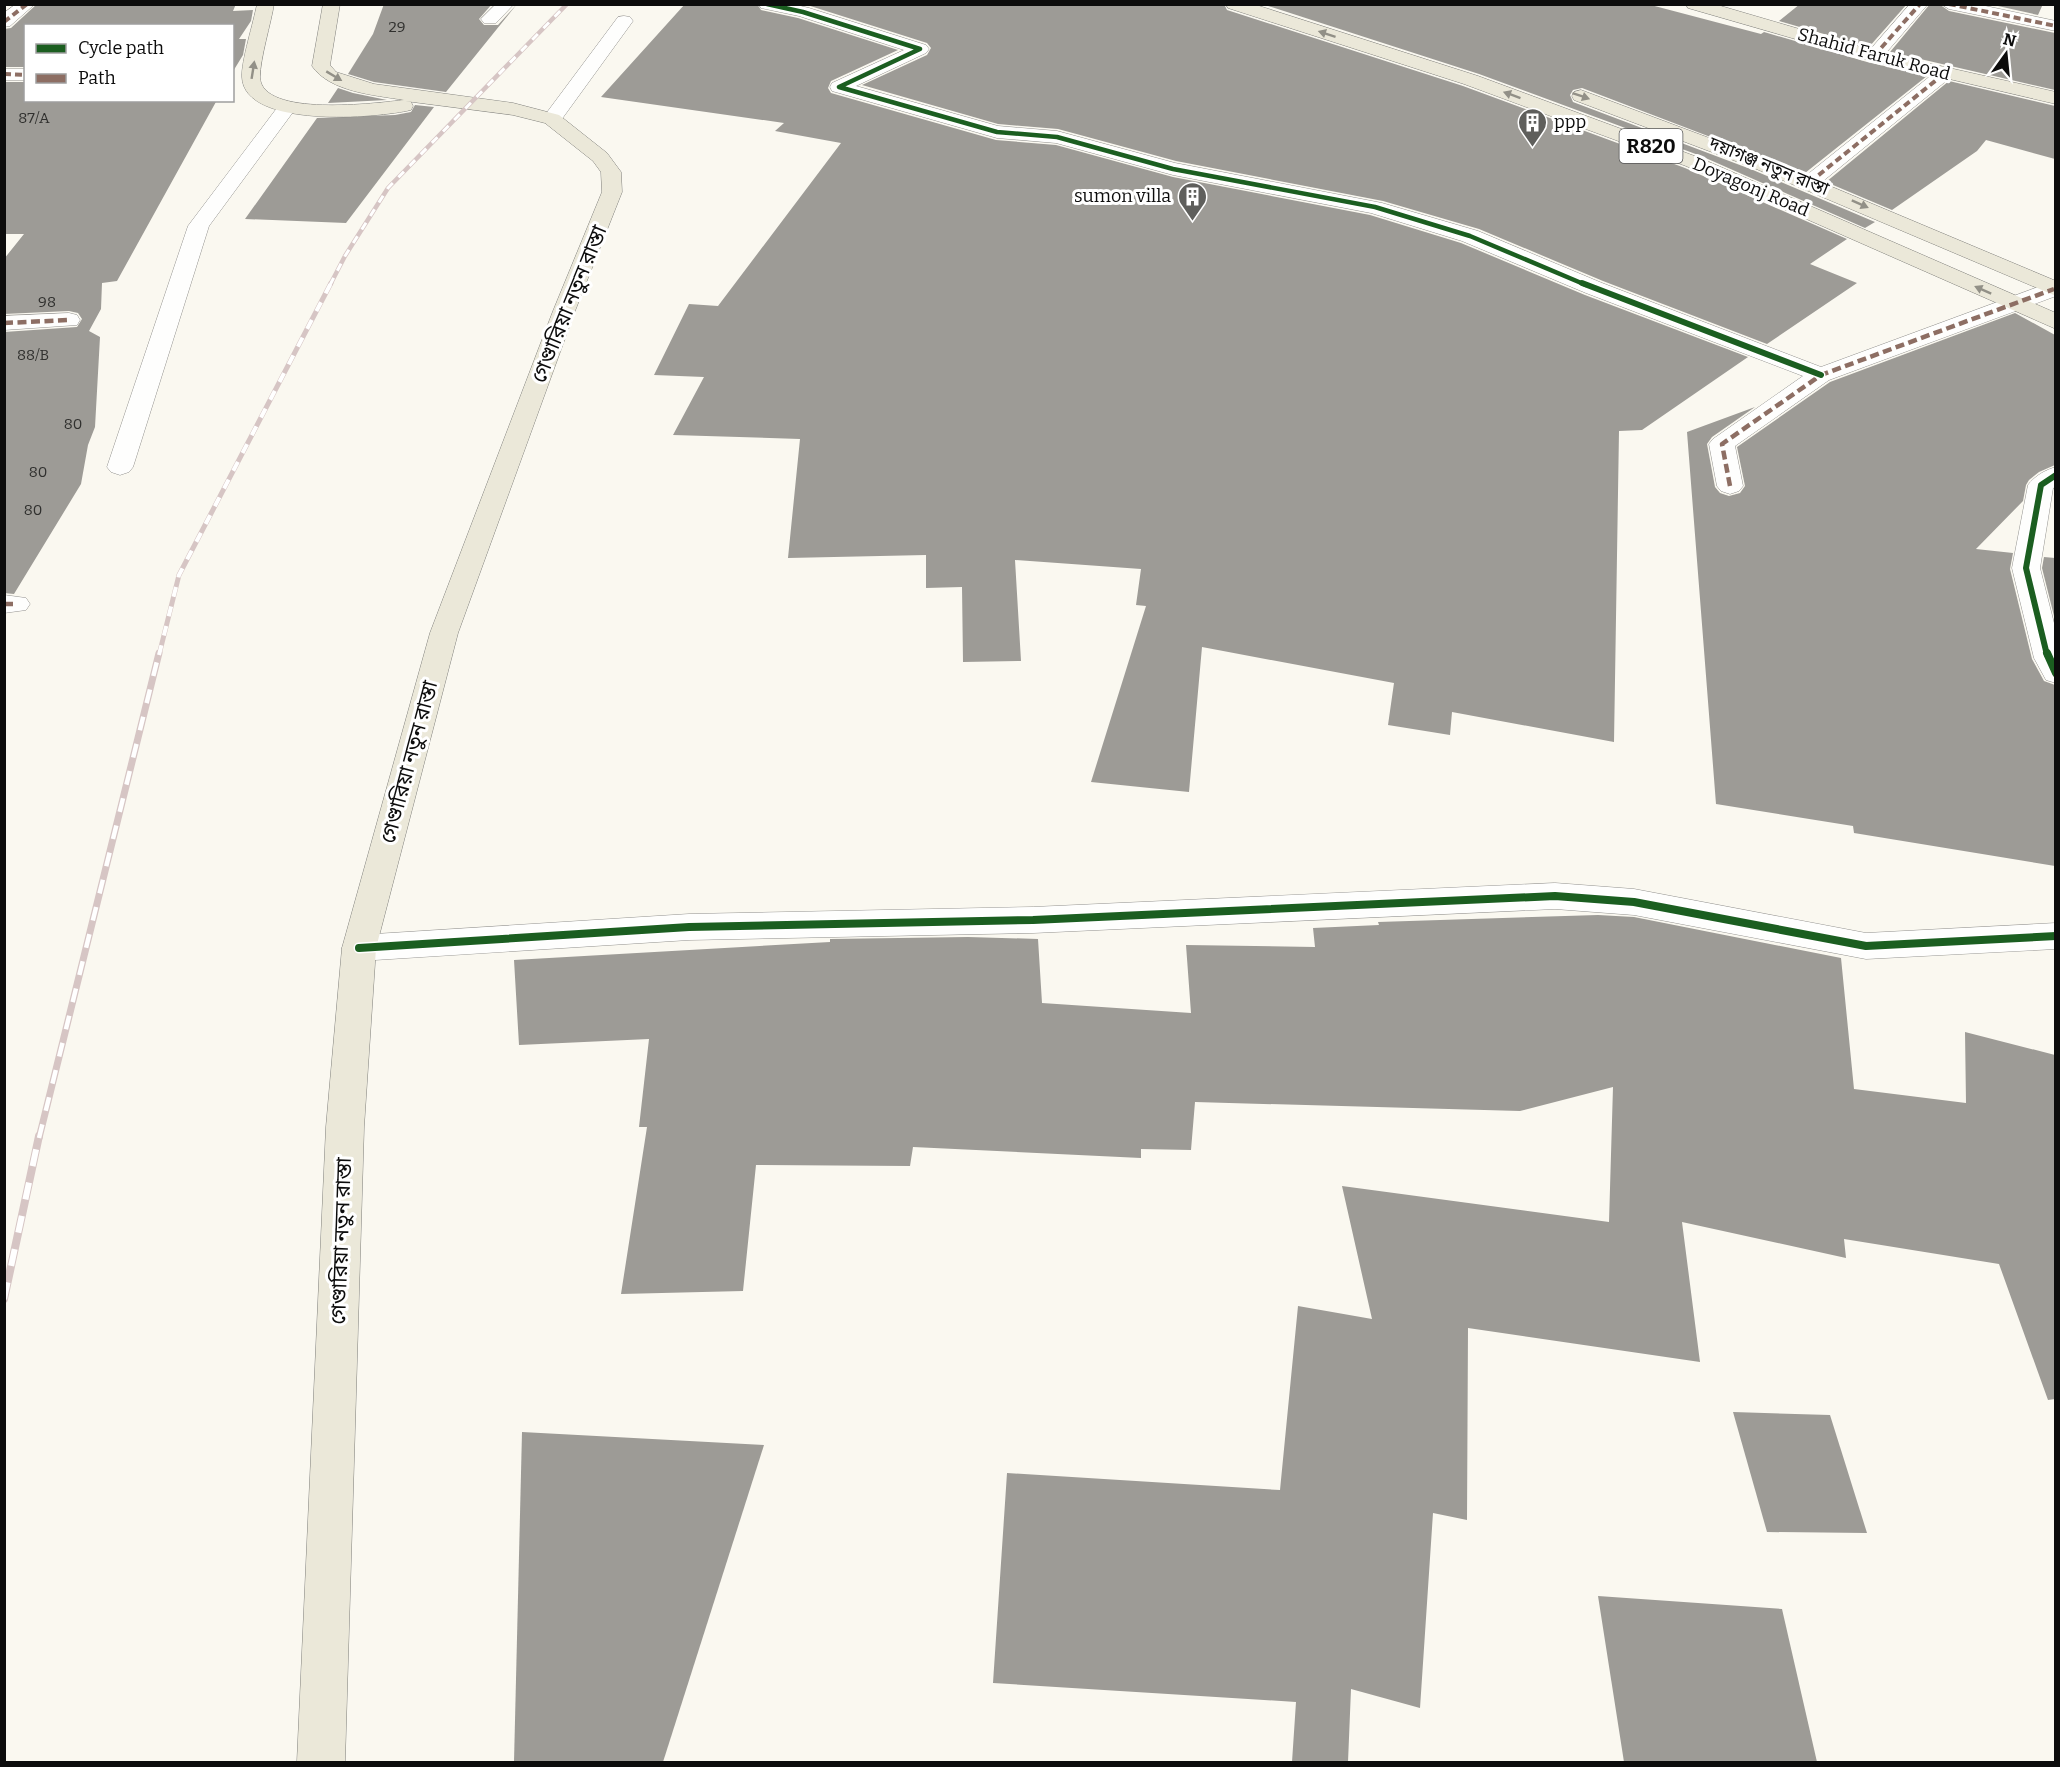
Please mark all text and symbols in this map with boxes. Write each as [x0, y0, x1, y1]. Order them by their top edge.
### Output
house number: 29 [389, 18, 405, 36]
street label: Shahid Faruk Road [1795, 23, 1953, 85]
legend [24, 24, 234, 102]
north arrow [1976, 24, 2036, 84]
one-way arrow [1318, 29, 1336, 38]
text: N [2001, 29, 2018, 51]
text: Cycle path [78, 37, 164, 59]
one-way arrow [248, 60, 257, 79]
text: Path [78, 67, 116, 89]
one-way arrow [326, 70, 343, 81]
one-way arrow [1503, 89, 1521, 99]
one-way arrow [1572, 91, 1590, 101]
building icon: ppp [1517, 106, 1549, 148]
house number: 87/A [18, 109, 50, 127]
place label: ppp [1554, 111, 1586, 133]
road number: R820 [1620, 129, 1682, 163]
street label: দয়াগঞ্জ নতুন রাস্তা [1705, 132, 1832, 200]
street label: Doyagonj Road [1690, 153, 1813, 222]
building icon: sumon villa [1176, 180, 1208, 222]
place label: sumon villa [1074, 185, 1171, 207]
one-way arrow [1851, 200, 1869, 209]
street label: গেণ্ডারিয়া নতুন রাস্তা [526, 221, 613, 386]
one-way arrow [1974, 284, 1992, 294]
house number: 98 [38, 293, 56, 311]
house number: 88/B [17, 346, 49, 364]
house number: 80 [64, 415, 82, 433]
house number: 80 [29, 463, 47, 481]
house number: 80 [24, 501, 42, 519]
street label: গেণ্ডারিয়া নতুন রাস্তা [375, 677, 443, 846]
street label: গেণ্ডারিয়া নতুন রাস্তা [325, 1157, 357, 1325]

